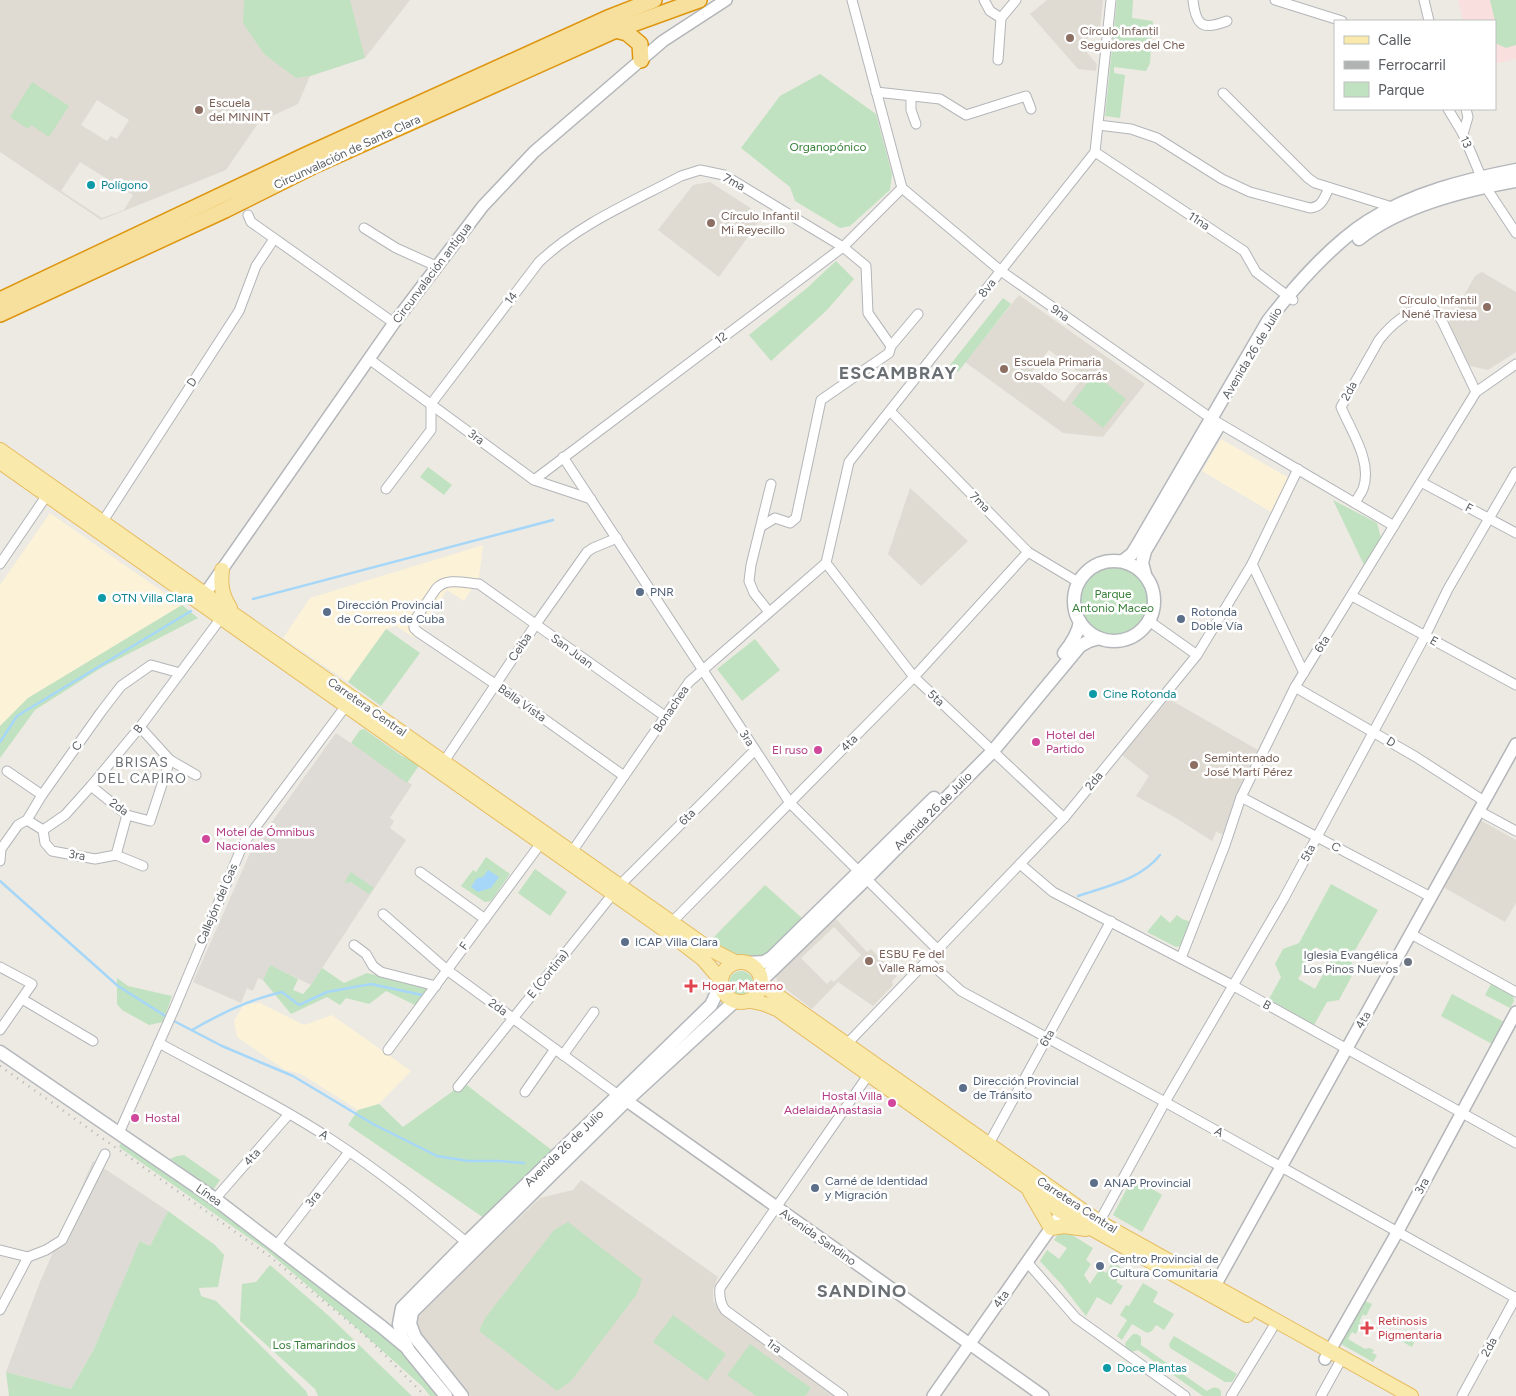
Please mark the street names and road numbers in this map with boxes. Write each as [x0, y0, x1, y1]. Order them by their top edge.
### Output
street label: Circunvalación de Santa Clara [272, 112, 422, 192]
street label: 13 [1457, 134, 1475, 150]
street label: 7ma [721, 170, 747, 194]
street label: 11na [1186, 209, 1212, 233]
street label: Circunvalación antigua [390, 220, 474, 326]
street label: 8va [975, 276, 999, 300]
street label: 14 [502, 288, 521, 307]
street label: 9na [1048, 302, 1072, 324]
street label: Avenida 26 de Julio [1219, 305, 1285, 401]
street label: 12 [712, 329, 730, 347]
street label: D [184, 375, 200, 389]
street label: 2da [1338, 379, 1360, 403]
street label: 3ra [465, 426, 487, 448]
street label: 7ma [967, 489, 993, 515]
street label: F [1463, 500, 1476, 516]
street label: Ceiba [505, 630, 535, 664]
street label: San Juan [548, 631, 596, 671]
street label: 6ta [1311, 633, 1333, 655]
street label: E [1427, 633, 1441, 649]
street label: Carretera Central [325, 675, 409, 739]
street label: Bella Vista [495, 681, 549, 725]
street label: Bonachea [650, 683, 692, 735]
street label: 5ta [925, 687, 947, 709]
street label: B [130, 722, 146, 736]
street label: 3ra [737, 727, 757, 749]
street label: 4ta [838, 732, 860, 754]
street label: D [1384, 734, 1398, 750]
street label: C [69, 738, 85, 754]
street label: Avenida 26 de Julio [891, 769, 975, 853]
street label: 2da [1082, 769, 1106, 793]
street label: 2da [107, 796, 131, 818]
street label: 6ta [676, 806, 698, 828]
street label: C [1329, 839, 1343, 855]
street label: 5ta [1298, 842, 1318, 864]
street label: 3ra [68, 847, 86, 863]
street label: Callejón del Gas [194, 861, 240, 947]
street label: F [456, 939, 472, 953]
street label: E (Cortina) [524, 947, 572, 1001]
street label: 2da [486, 995, 510, 1019]
street label: B [1260, 997, 1274, 1013]
street label: 4ta [1352, 1009, 1374, 1031]
street label: 6ta [1037, 1027, 1057, 1049]
street label: Avenida 26 de Julio [522, 1107, 606, 1189]
street label: A [1212, 1124, 1226, 1140]
street label: A [317, 1127, 331, 1143]
street label: 4ta [241, 1146, 263, 1168]
street label: Carretera Central [1034, 1174, 1120, 1236]
street label: 3ra [1412, 1175, 1432, 1197]
street label: Línea [193, 1181, 225, 1209]
street label: 3ra [302, 1188, 324, 1210]
street label: Avenida Sandino [777, 1205, 859, 1269]
street label: 4ta [990, 1288, 1012, 1310]
street label: 2da [1478, 1335, 1500, 1359]
street label: 1ra [764, 1336, 784, 1356]

